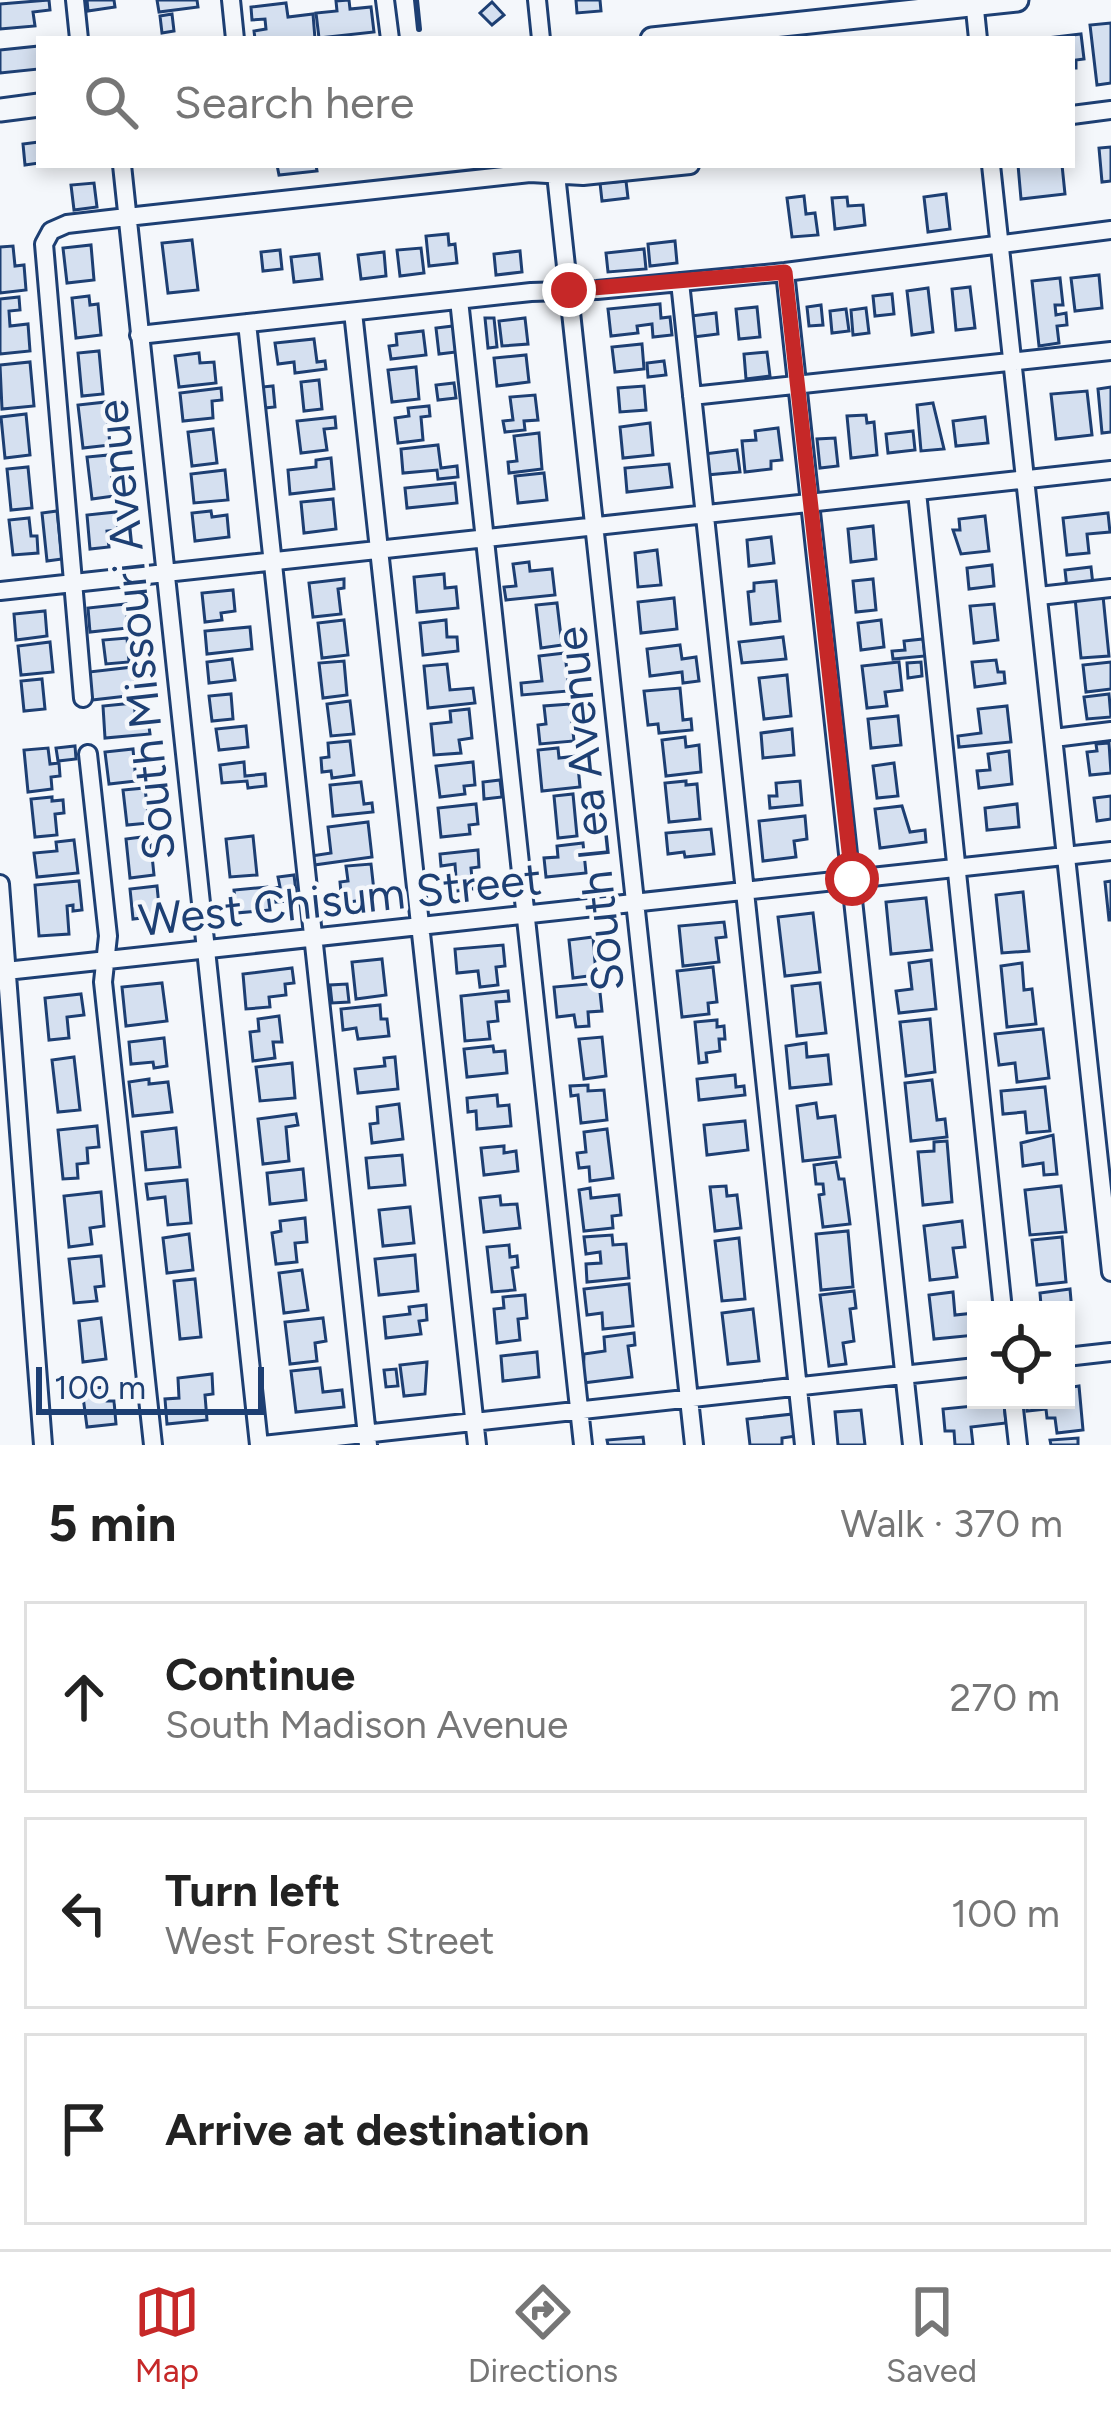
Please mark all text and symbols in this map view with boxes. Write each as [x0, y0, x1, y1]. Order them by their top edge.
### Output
search box [36, 36, 1075, 168]
icon: search [78, 69, 144, 135]
text: Search here [174, 75, 414, 129]
route end [542, 263, 596, 317]
street label: South Missouri Avenue [84, 397, 186, 863]
street label: South Lea Avenue [543, 624, 635, 994]
street label: West Chisum Street [136, 851, 544, 947]
route start [825, 852, 879, 906]
map controls [967, 1301, 1075, 1409]
button: locate [967, 1301, 1075, 1409]
scale bar [36, 1361, 264, 1414]
text: 100 m [54, 1368, 146, 1407]
text: 5 min [48, 1493, 177, 1554]
text: Walk · 370 m [841, 1500, 1063, 1547]
text: Continue [165, 1647, 355, 1701]
icon: ahead [51, 1664, 117, 1730]
text: 270 m [949, 1674, 1060, 1721]
text: South Madison Avenue [165, 1701, 568, 1748]
text: Turn left [165, 1863, 340, 1917]
icon: left [51, 1880, 117, 1946]
text: 100 m [951, 1890, 1060, 1937]
text: West Forest Street [165, 1917, 495, 1964]
icon: arrive [51, 2096, 117, 2162]
text: Arrive at destination [165, 2102, 589, 2156]
tab: Map [134, 2279, 200, 2390]
tab: Directions [468, 2279, 618, 2390]
tab: Saved [886, 2279, 977, 2390]

